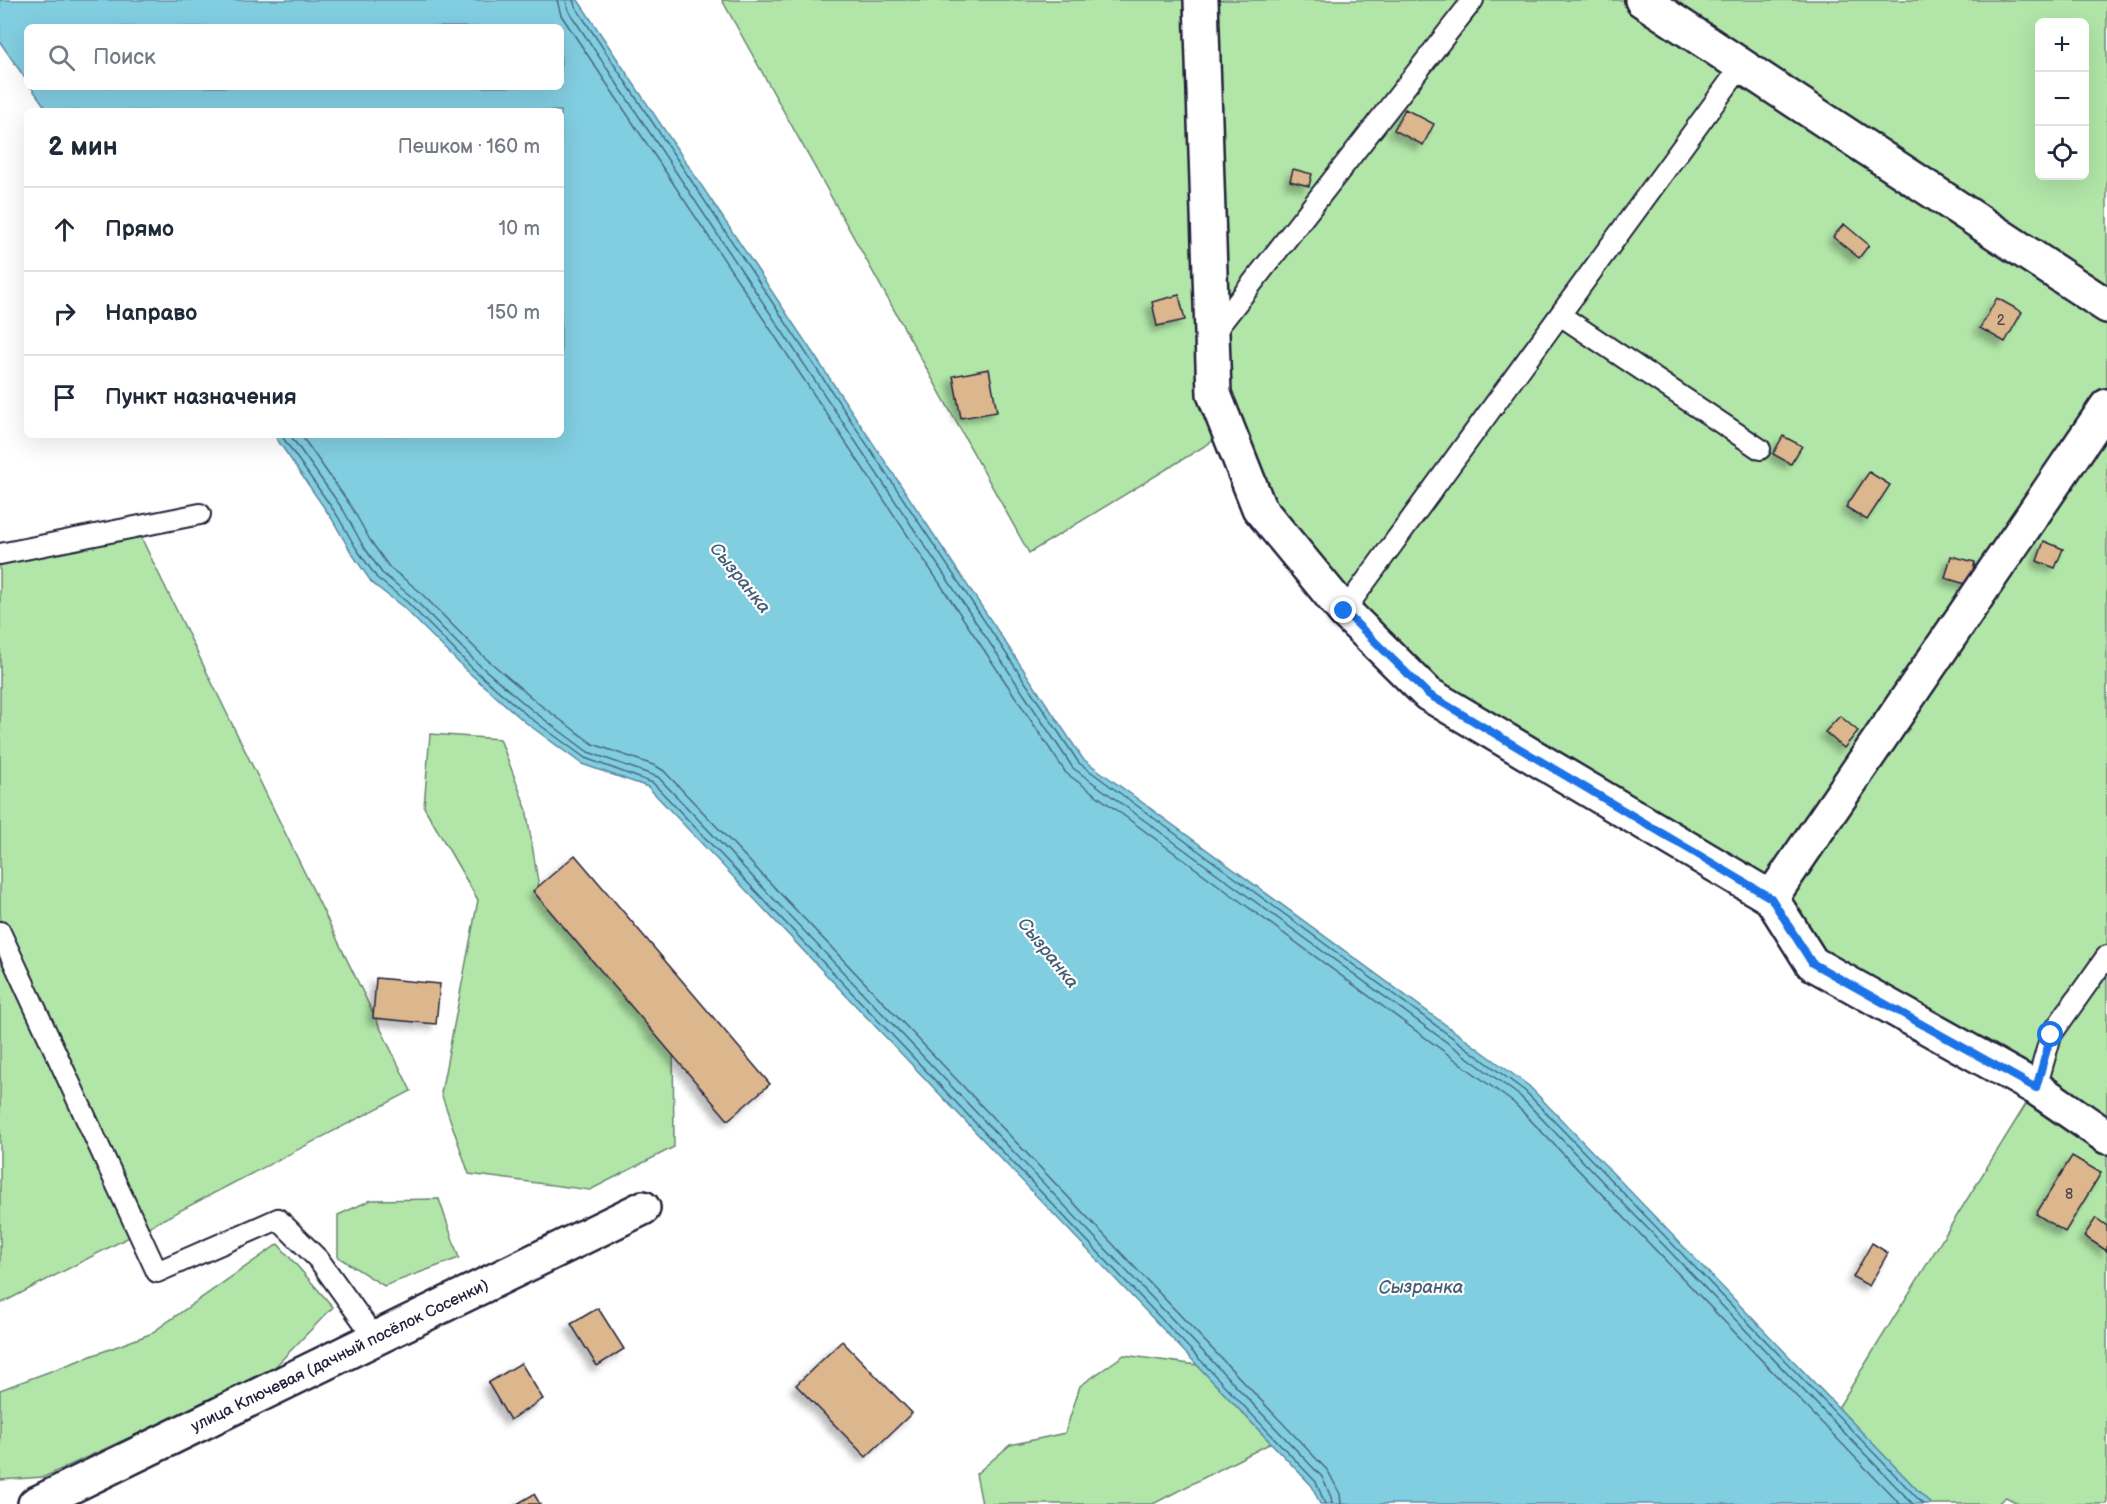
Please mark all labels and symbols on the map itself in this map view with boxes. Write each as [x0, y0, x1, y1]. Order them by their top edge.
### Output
house number: 2 [1997, 312, 2006, 329]
water label: Сызранка [705, 538, 775, 618]
route end [1330, 597, 1356, 623]
water label: Сызранка [1013, 913, 1083, 993]
route start [2037, 1021, 2063, 1047]
house number: 8 [2065, 1186, 2073, 1203]
street label: улица Ключевая (дачный посёлок Сосенки) [188, 1275, 492, 1436]
water label: Сызранка [1378, 1277, 1464, 1298]

